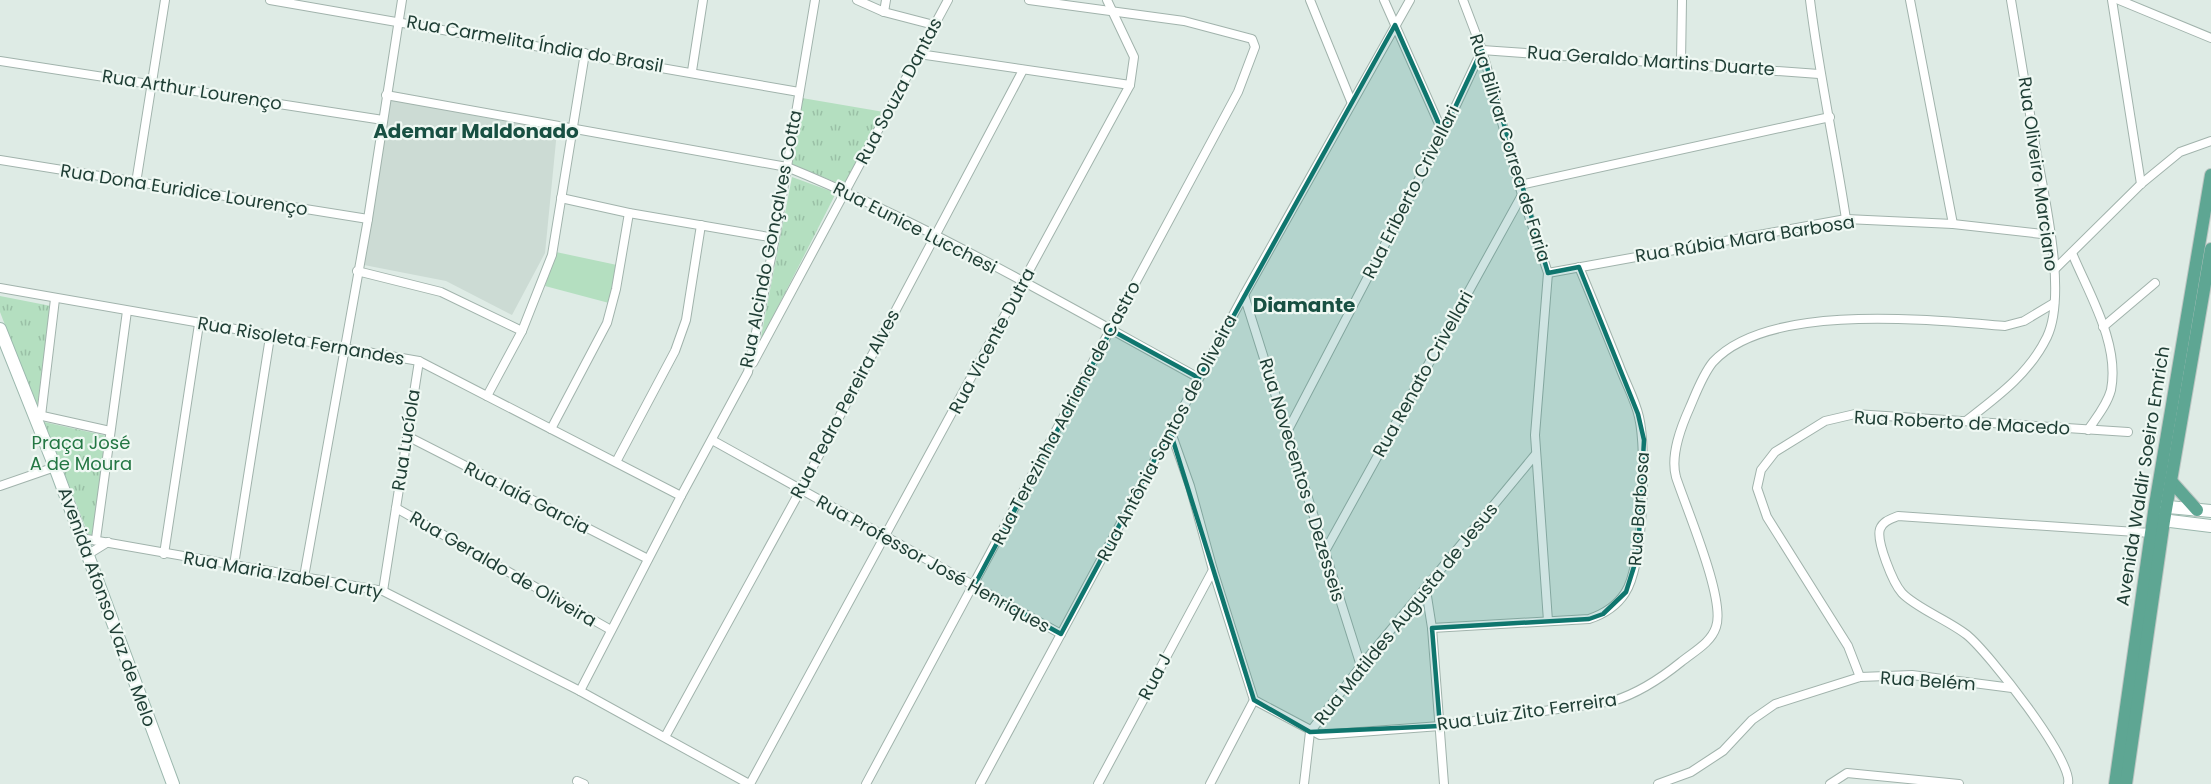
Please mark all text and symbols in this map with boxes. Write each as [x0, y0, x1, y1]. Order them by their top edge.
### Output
street label: Rua Carmelita Índia do Brasil [405, 9, 666, 78]
street label: Rua Souza Dantas [849, 13, 948, 168]
street label: Rua Bilivar Correa de Faria [1464, 31, 1557, 265]
street label: Rua Geraldo Martins Duarte [1526, 39, 1776, 82]
street label: Rua Arthur Lourenço [100, 63, 284, 116]
street label: Rua Oliveiro Marciano [2012, 75, 2065, 273]
street label: Rua Eriberto Crivellari [1356, 101, 1465, 283]
street label: Rua Alcindo Gonçalves Cotta [733, 108, 808, 370]
district label: Ademar Maldonado [373, 117, 579, 145]
street label: Rua Dona Euridice Lourenço [59, 158, 310, 221]
street label: Rua Eunice Lucchesi [829, 175, 1001, 280]
street label: Rua Rúbia Mara Barbosa [1633, 209, 1857, 268]
street label: Rua Vicente Dutra [943, 263, 1041, 418]
street label: Rua Terezinha Adriana de Castro [985, 277, 1146, 549]
street label: Rua Renato Crivellari [1366, 286, 1479, 461]
district label: Diamante [1253, 291, 1355, 319]
street label: Rua Pedro Pereira Alves [784, 305, 905, 503]
street label: Rua Risoleta Fernandes [196, 310, 407, 371]
street label: Rua Antônia Santos de Oliveira [1091, 310, 1242, 566]
street label: Avenida Waldir Soeiro Emrich [2110, 344, 2175, 608]
street label: Rua Novecentos e Dezesseis [1253, 355, 1352, 605]
street label: Rua Lucíola [385, 387, 426, 492]
street label: Rua Roberto de Macedo [1853, 404, 2071, 441]
park label: Praça José A de Moura [30, 430, 132, 476]
street label: Rua Barbosa [1622, 451, 1655, 567]
street label: Rua Iaiá Garcia [460, 455, 594, 540]
street label: Avenida Afonso Vaz de Melo [52, 484, 163, 730]
street label: Rua Professor José Henriques [812, 489, 1055, 638]
street label: Rua Matildes Augusta de Jesus [1308, 497, 1503, 730]
street label: Rua Geraldo de Oliveira [405, 505, 601, 632]
street label: Rua Maria Izabel Curty [182, 545, 384, 604]
street label: Rua J [1132, 649, 1177, 704]
street label: Rua Belém [1879, 665, 1977, 696]
street label: Rua Luiz Zito Ferreira [1435, 687, 1618, 737]

